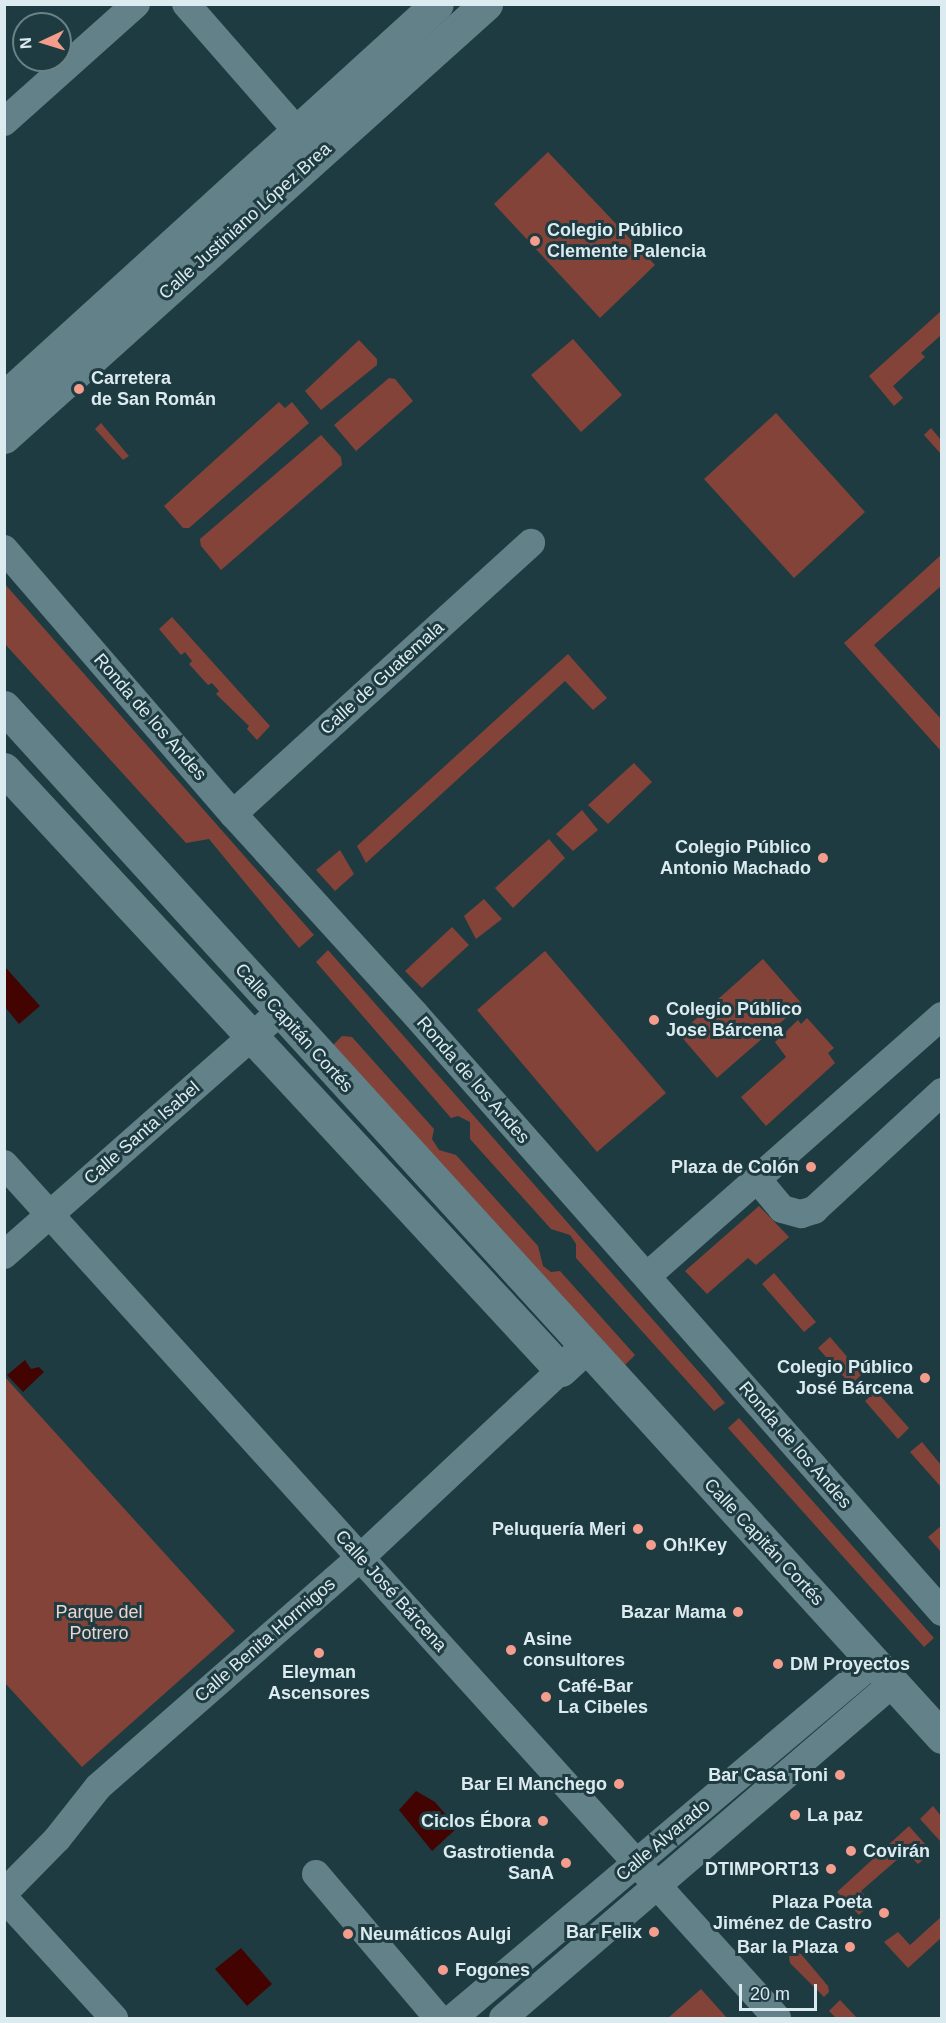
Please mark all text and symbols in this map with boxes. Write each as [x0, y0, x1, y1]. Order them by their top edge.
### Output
north arrow [12, 12, 72, 72]
text: N [17, 37, 34, 50]
street label: Calle Justiniano López Brea [154, 138, 336, 304]
place label: Colegio Público Clemente Palencia [547, 220, 706, 262]
marker: Colegio Público Clemente Palencia [528, 234, 542, 248]
place label: Carretera de San Román [91, 368, 216, 410]
marker: Carretera de San Román [72, 382, 86, 396]
street label: Calle de Guatemala [316, 617, 448, 739]
street label: Ronda de los Andes [89, 649, 211, 785]
place label: Colegio Público Antonio Machado [660, 837, 811, 880]
marker: Colegio Público Antonio Machado [816, 851, 830, 865]
street label: Calle Capitán Cortés [230, 959, 358, 1097]
place label: Colegio Público Jose Bárcena [666, 999, 802, 1042]
street label: Ronda de los Andes [412, 1012, 534, 1148]
marker: Colegio Público Jose Bárcena [647, 1013, 661, 1027]
street label: Calle Santa Isabel [80, 1077, 204, 1189]
place label: Plaza de Colón [671, 1156, 799, 1178]
marker: Plaza de Colón [804, 1160, 818, 1174]
place label: Colegio Público José Bárcena [777, 1357, 913, 1400]
marker: Colegio Público José Bárcena [918, 1371, 932, 1385]
street label: Ronda de los Andes [734, 1377, 856, 1513]
street label: Calle Capitán Cortés [699, 1474, 829, 1610]
place label: Peluquería Meri [492, 1518, 626, 1540]
marker: Peluquería Meri [631, 1522, 645, 1536]
street label: Calle José Bárcena [331, 1526, 451, 1656]
place label: Oh!Key [663, 1534, 727, 1556]
marker: Oh!Key [644, 1538, 658, 1552]
street label: Calle Benita Hormigos [190, 1573, 340, 1707]
place label: Bazar Mama [621, 1601, 726, 1623]
park label: Parque del Potrero [55, 1602, 143, 1644]
marker: Bazar Mama [731, 1605, 745, 1619]
place label: Asine consultores [523, 1629, 625, 1672]
marker: Asine consultores [504, 1643, 518, 1657]
marker: Eleyman Ascensores [312, 1646, 326, 1660]
place label: DM Proyectos [790, 1653, 910, 1675]
marker: DM Proyectos [771, 1657, 785, 1671]
place label: Eleyman Ascensores [268, 1662, 370, 1704]
place label: Café-Bar La Cibeles [558, 1676, 648, 1718]
marker: Café-Bar La Cibeles [539, 1690, 553, 1704]
place label: Bar Casa Toni [708, 1764, 828, 1786]
marker: Bar Casa Toni [833, 1768, 847, 1782]
place label: Bar El Manchego [461, 1773, 607, 1795]
marker: Bar El Manchego [612, 1777, 626, 1791]
street label: Calle Alvarado [611, 1794, 715, 1886]
place label: La paz [807, 1804, 863, 1826]
marker: La paz [788, 1808, 802, 1822]
place label: Ciclos Ébora [421, 1810, 531, 1832]
marker: Ciclos Ébora [536, 1814, 550, 1828]
place label: Covirán [863, 1840, 930, 1862]
place label: Gastrotienda SanA [443, 1842, 554, 1884]
marker: Covirán [844, 1844, 858, 1858]
marker: Gastrotienda SanA [559, 1856, 573, 1870]
place label: DTIMPORT13 [705, 1858, 819, 1880]
marker: DTIMPORT13 [824, 1862, 838, 1876]
place label: Plaza Poeta Jiménez de Castro [713, 1892, 872, 1934]
marker: Plaza Poeta Jiménez de Castro [877, 1906, 891, 1920]
place label: Bar Felix [566, 1921, 642, 1943]
place label: Neumáticos Aulgi [360, 1923, 512, 1945]
marker: Bar Felix [647, 1925, 661, 1939]
marker: Neumáticos Aulgi [341, 1927, 355, 1941]
place label: Bar la Plaza [737, 1936, 838, 1958]
marker: Bar la Plaza [843, 1940, 857, 1954]
place label: Fogones [455, 1959, 530, 1981]
marker: Fogones [436, 1963, 450, 1977]
scale bar [742, 1972, 820, 2010]
text: 20 m [750, 1984, 790, 2004]

